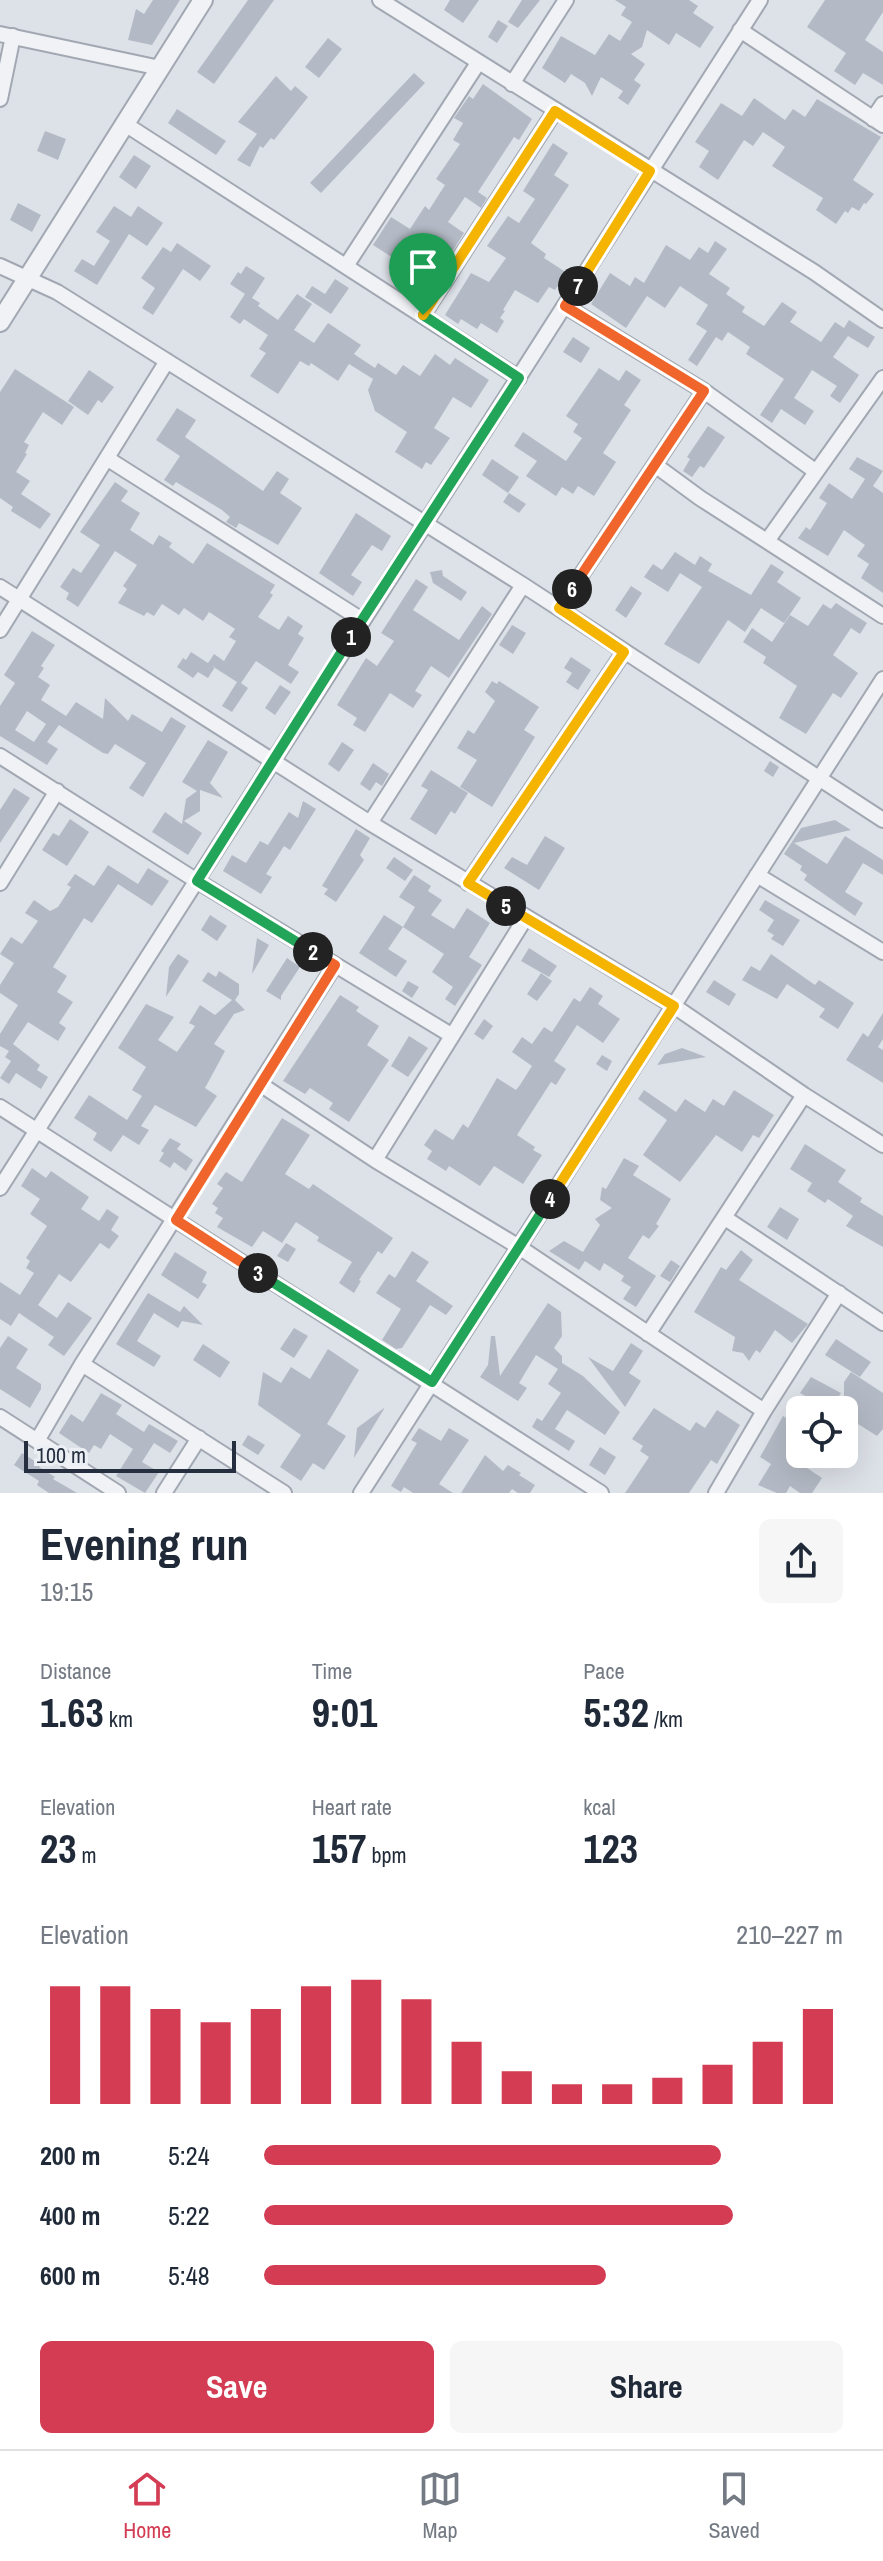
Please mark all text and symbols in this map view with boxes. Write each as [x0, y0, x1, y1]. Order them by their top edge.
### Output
pin [389, 233, 457, 315]
icon: arrive [401, 245, 445, 289]
pin: 7 [558, 266, 598, 306]
text: 7 [573, 271, 583, 301]
pin: 6 [552, 569, 592, 609]
text: 6 [567, 574, 577, 604]
pin: 1 [331, 617, 371, 657]
text: 1 [346, 622, 356, 652]
pin: 5 [486, 886, 526, 926]
text: 5 [501, 891, 511, 921]
pin: 2 [293, 932, 333, 972]
text: 2 [308, 937, 318, 967]
pin: 4 [530, 1179, 570, 1219]
text: 4 [545, 1184, 555, 1214]
pin: 3 [238, 1253, 278, 1293]
text: 3 [253, 1258, 263, 1288]
map controls [786, 1396, 858, 1468]
button: locate [786, 1396, 858, 1468]
scale bar [24, 1437, 236, 1473]
text: 100 m [36, 1440, 86, 1470]
text: Evening run [40, 1514, 249, 1574]
button: share [759, 1519, 843, 1603]
text: 19:15 [40, 1574, 93, 1609]
text: Distance [40, 1656, 111, 1686]
text: Time [312, 1656, 352, 1686]
text: Pace [583, 1656, 624, 1686]
text: 1.63 [40, 1686, 104, 1739]
text: 9:01 [312, 1686, 377, 1739]
text: 5:32 [583, 1686, 649, 1739]
text: km [104, 1704, 133, 1734]
text: /km [649, 1704, 683, 1734]
text: Elevation [40, 1792, 115, 1822]
text: Heart rate [312, 1792, 392, 1822]
text: kcal [583, 1792, 615, 1822]
text: 23 [40, 1822, 76, 1875]
text: 157 [312, 1822, 366, 1875]
text: 123 [583, 1822, 638, 1875]
text: m [76, 1840, 97, 1870]
text: bpm [366, 1840, 407, 1870]
text: Elevation [40, 1917, 129, 1952]
text: 210–227 m [736, 1917, 843, 1952]
text: 200 m [40, 2138, 100, 2173]
text: 5:24 [168, 2138, 210, 2173]
text: 400 m [40, 2198, 100, 2233]
text: 5:22 [168, 2198, 210, 2233]
text: 600 m [40, 2258, 100, 2293]
text: 5:48 [168, 2258, 210, 2293]
button: Save [40, 2341, 434, 2433]
button: Share [450, 2341, 843, 2433]
tab: Home [123, 2467, 171, 2545]
tab: Map [418, 2467, 462, 2545]
tab: Saved [709, 2467, 760, 2545]

